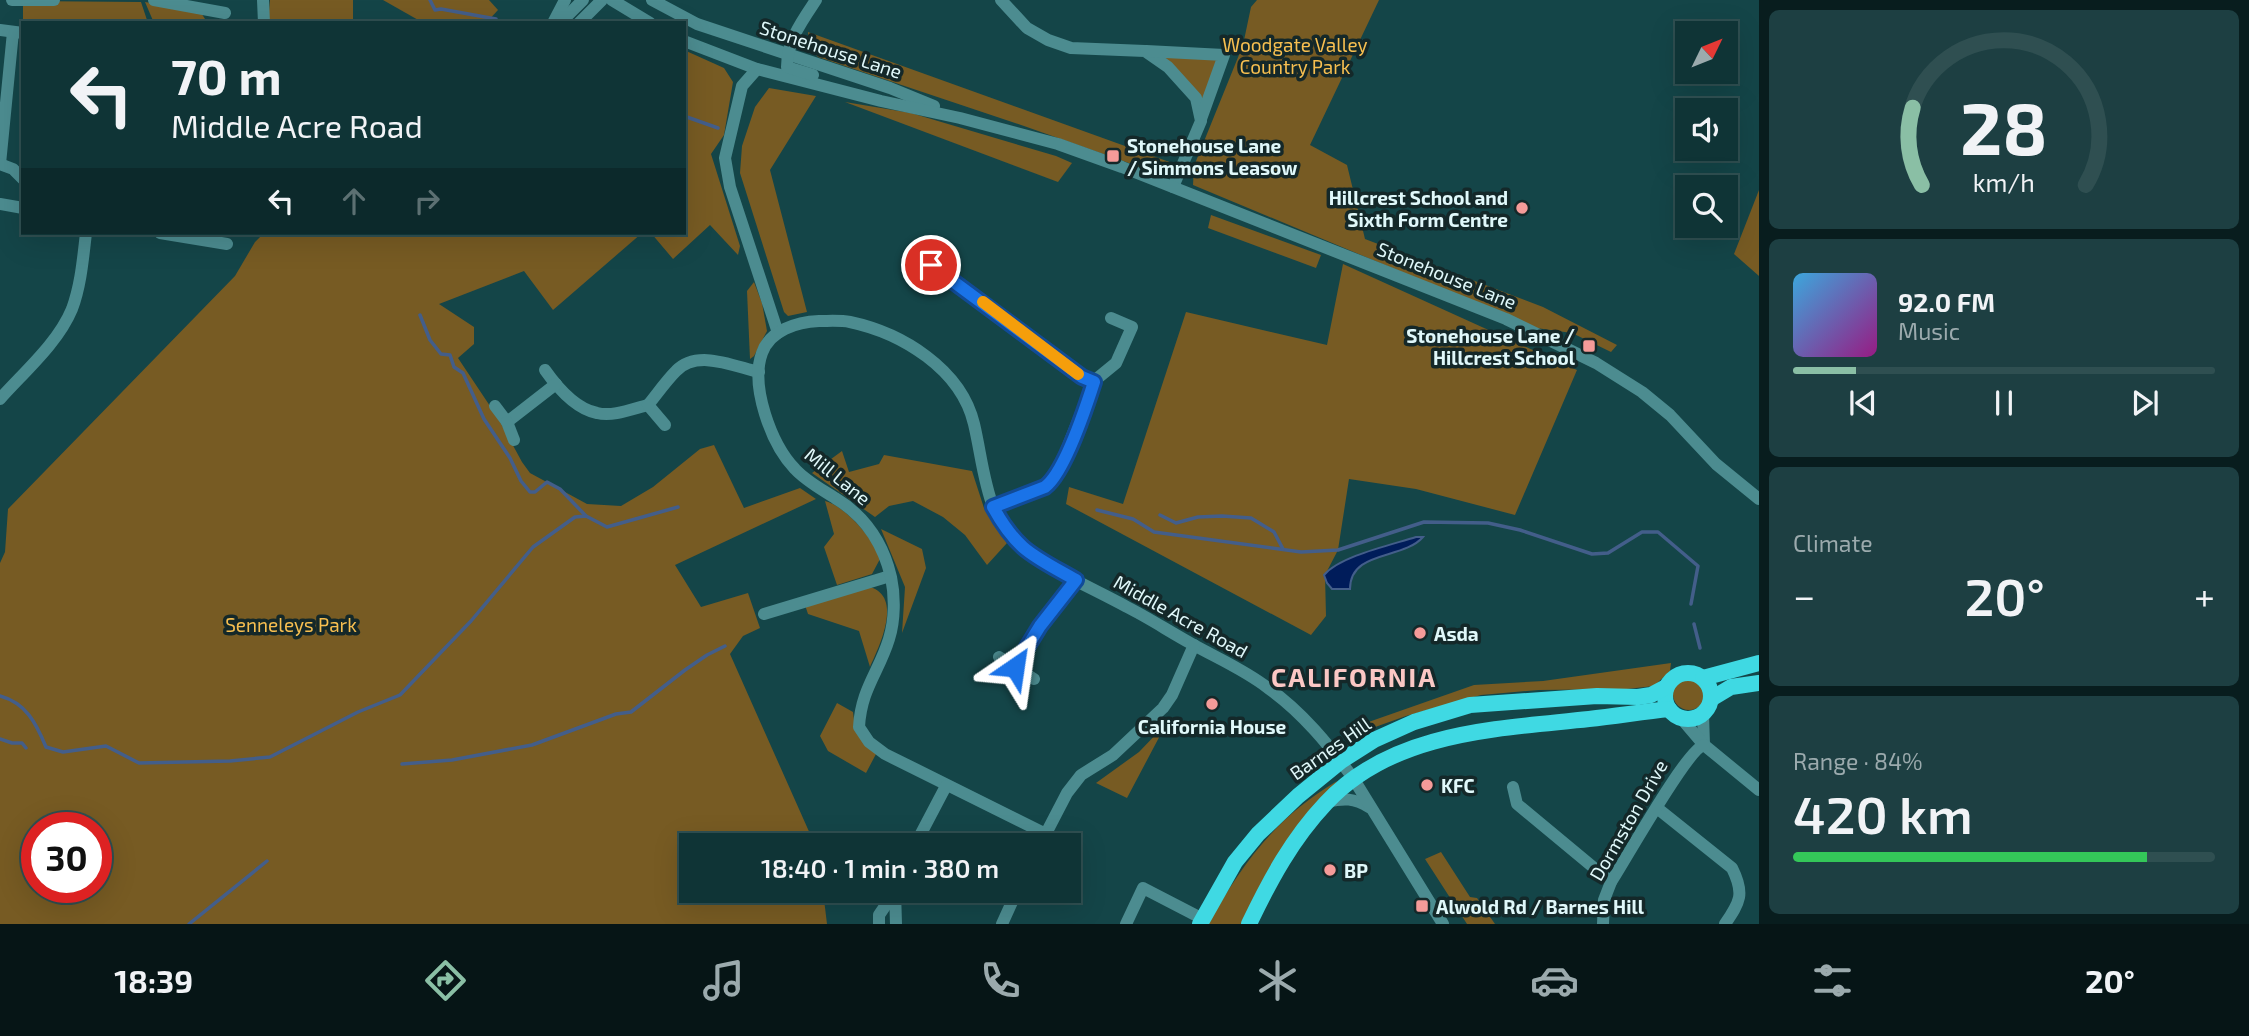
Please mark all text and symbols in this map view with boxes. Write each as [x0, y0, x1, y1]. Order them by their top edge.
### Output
street label: Stonehouse Lane [757, 15, 905, 83]
north arrow [1675, 21, 1738, 84]
map controls [1675, 21, 1738, 238]
park label: Woodgate Valley Country Park [1222, 33, 1368, 78]
text: 70 m [171, 46, 282, 105]
icon: left [56, 49, 147, 140]
text: 28 [1960, 83, 2048, 171]
button: sound [1675, 98, 1738, 161]
text: Middle Acre Road [171, 106, 423, 144]
place label: Stonehouse Lane / Simmons Leasow [1127, 134, 1297, 179]
marker: Stonehouse Lane / Simmons Leasow [1105, 148, 1121, 164]
text: km/h [1973, 167, 2035, 197]
button: search [1675, 175, 1738, 238]
icon: left [262, 182, 300, 220]
icon: ahead [335, 182, 373, 220]
icon: right [408, 182, 446, 220]
place label: Hillcrest School and Sixth Form Centre [1329, 186, 1508, 231]
marker: Hillcrest School and Sixth Form Centre [1514, 200, 1530, 216]
pin [901, 235, 961, 295]
street label: Stonehouse Lane [1374, 237, 1520, 313]
icon: arrive [912, 246, 950, 284]
text: 92.0 FM [1898, 286, 1995, 317]
text: Music [1898, 317, 1960, 345]
place label: Stonehouse Lane / Hillcrest School [1406, 324, 1576, 369]
marker: Stonehouse Lane / Hillcrest School [1581, 338, 1597, 354]
icon: previous [1844, 384, 1882, 422]
icon: pause [1985, 384, 2023, 422]
icon: next [2126, 384, 2164, 422]
street label: Mill Lane [801, 443, 875, 509]
text: Climate [1793, 529, 1873, 557]
text: 20° [1964, 564, 2045, 626]
street label: Middle Acre Road [1110, 570, 1252, 662]
text: − [1793, 572, 1815, 618]
text: + [2194, 572, 2215, 618]
park label: Senneleys Park [225, 613, 357, 636]
place label: Asda [1434, 622, 1479, 645]
marker: Asda [1412, 625, 1428, 641]
position arrow [978, 630, 1052, 704]
district label: CALIFORNIA [1271, 661, 1437, 692]
marker: California House [1204, 696, 1220, 712]
street label: Barnes Hill [1285, 712, 1375, 784]
place label: California House [1138, 715, 1286, 738]
text: Range · 84% [1793, 747, 1923, 775]
street label: Dormston Drive [1584, 755, 1672, 885]
place label: KFC [1441, 774, 1475, 797]
marker: KFC [1419, 777, 1435, 793]
text: 420 km [1793, 782, 1973, 844]
speed limit sign: 30 [21, 812, 112, 903]
text: 18:40 · 1 min · 380 m [761, 852, 999, 883]
place label: BP [1344, 859, 1368, 882]
marker: BP [1322, 862, 1338, 878]
place label: Alwold Rd / Barnes Hill [1436, 895, 1645, 918]
marker: Alwold Rd / Barnes Hill [1414, 898, 1430, 914]
icon: directions [421, 956, 470, 1005]
icon: music [699, 956, 748, 1005]
icon: phone [976, 956, 1025, 1005]
icon: climate [1253, 956, 1302, 1005]
icon: car [1530, 956, 1579, 1005]
icon: filters [1808, 956, 1857, 1005]
text: 18:39 [114, 961, 193, 999]
text: 20° [2085, 961, 2135, 999]

